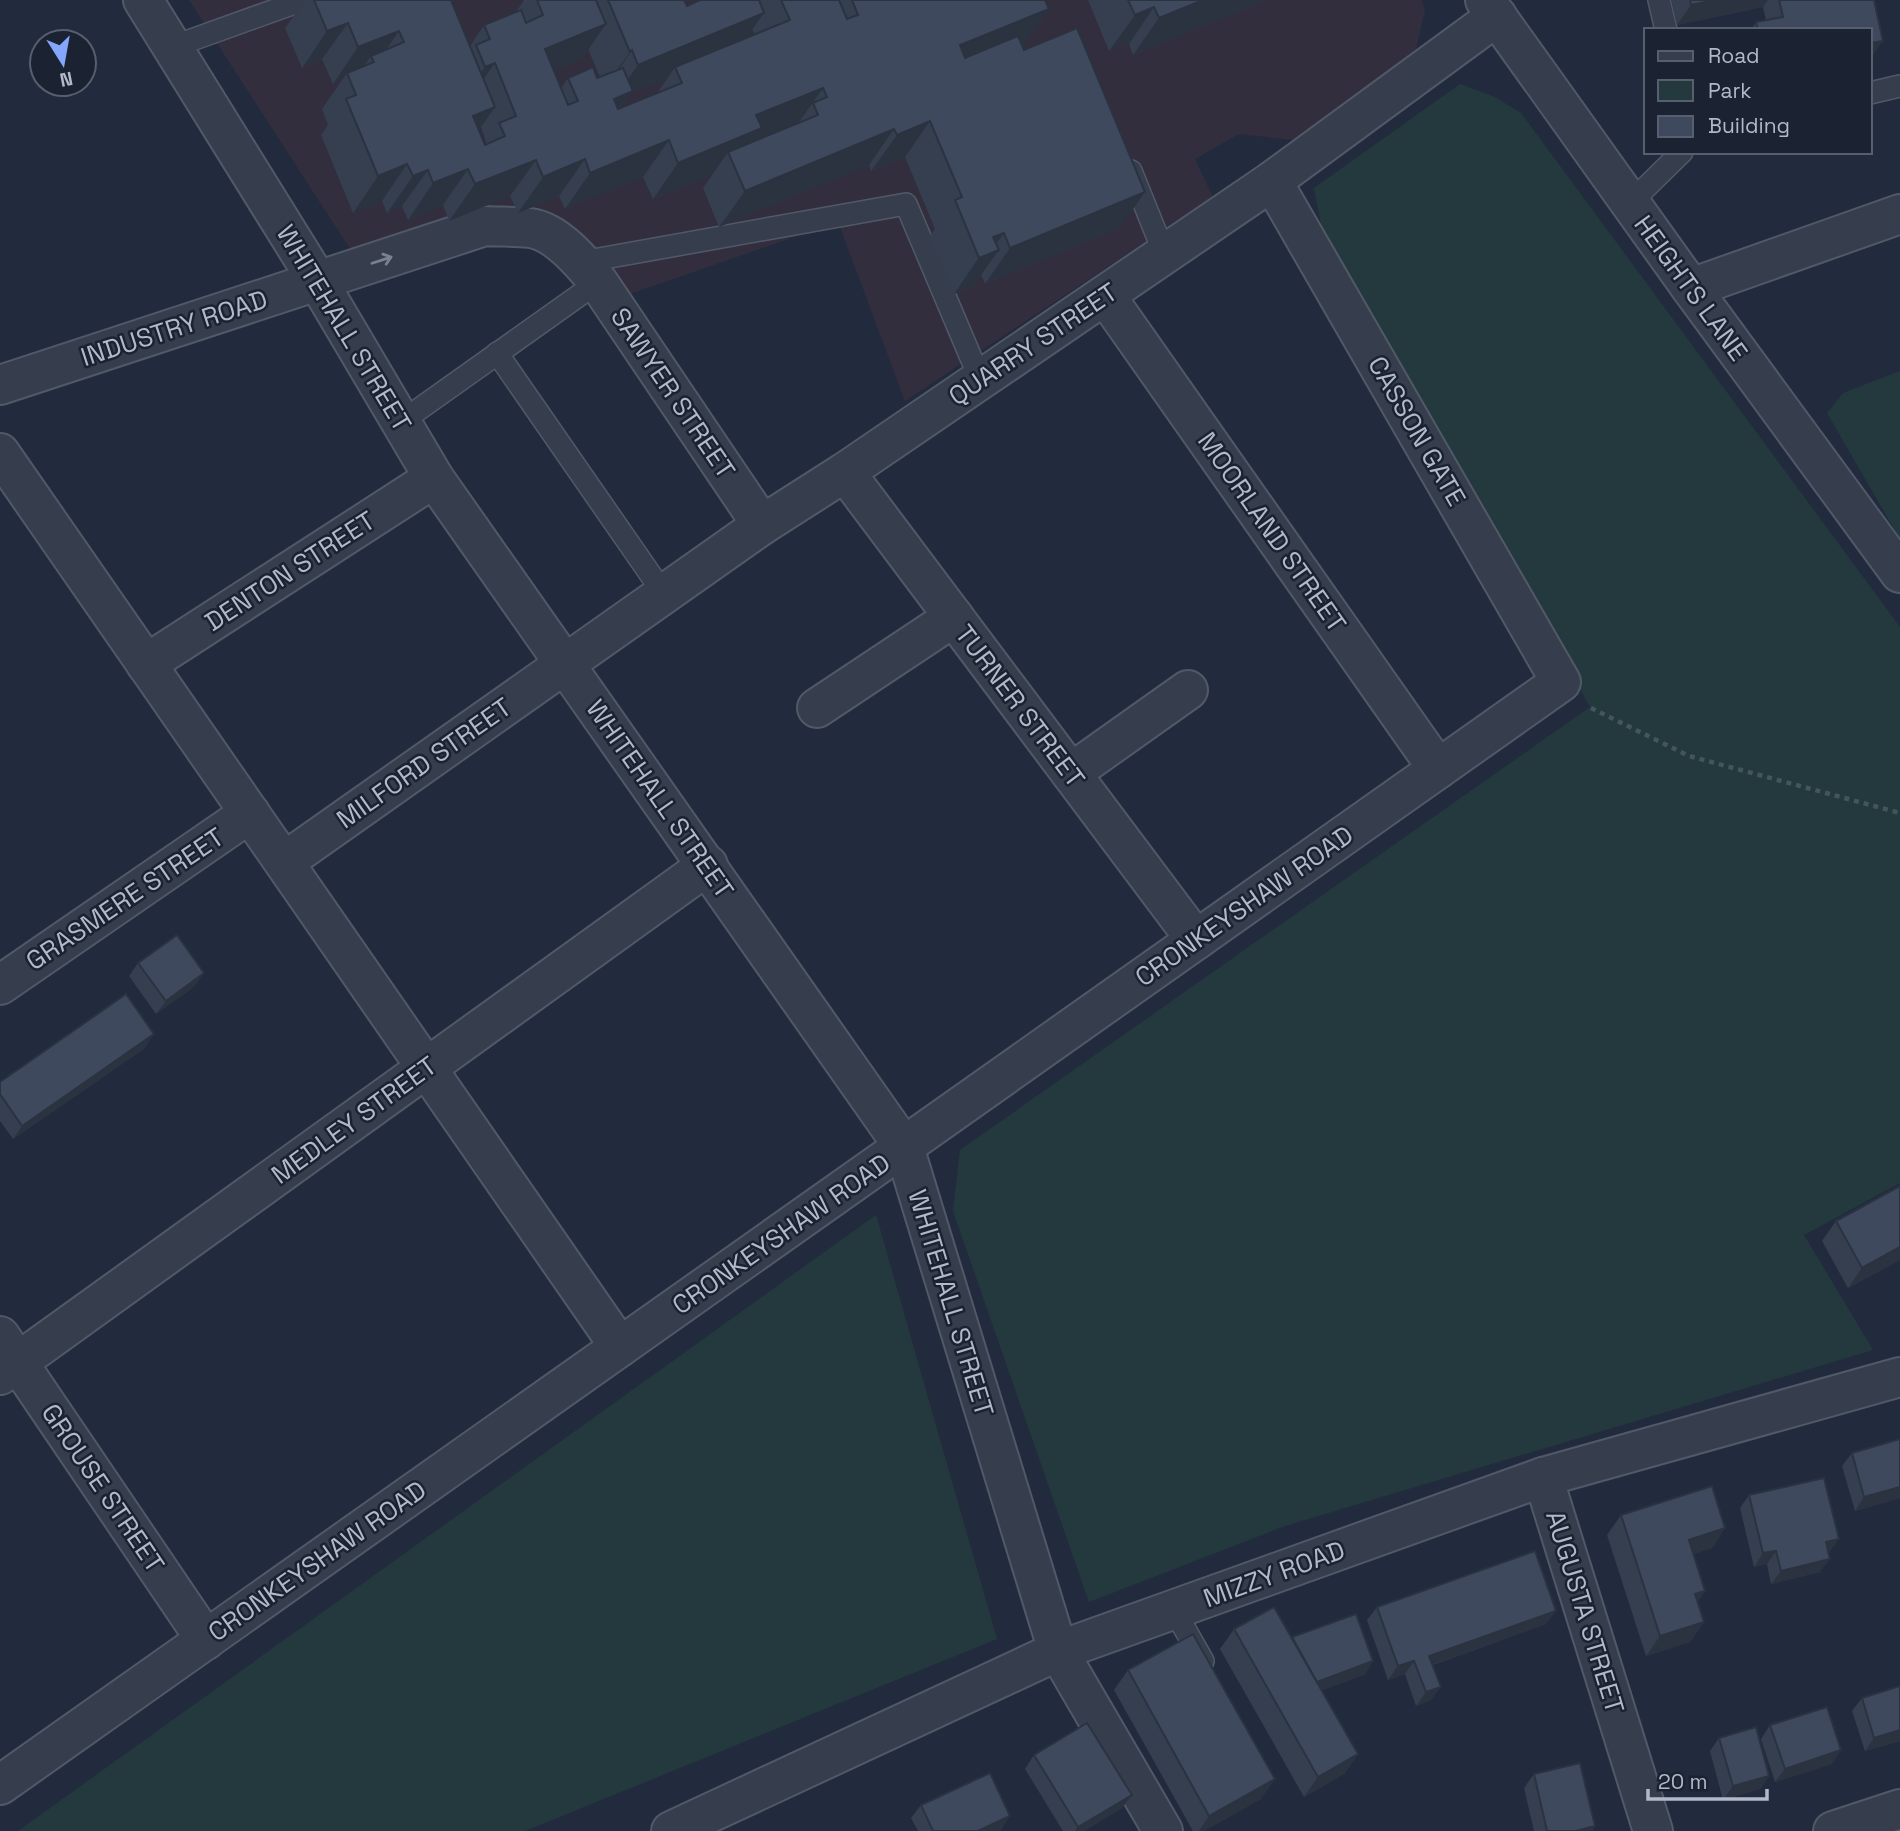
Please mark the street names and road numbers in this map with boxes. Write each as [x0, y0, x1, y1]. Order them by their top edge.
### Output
street label: HEIGHTS LANE [1627, 208, 1755, 368]
street label: WHITEHALL STREET [269, 218, 419, 438]
street label: QUARRY STREET [942, 275, 1124, 413]
street label: INDUSTRY ROAD [76, 282, 272, 374]
street label: SAWYER STREET [603, 301, 743, 485]
street label: CASSON GATE [1360, 350, 1474, 512]
street label: MOORLAND STREET [1190, 425, 1354, 639]
street label: DENTON STREET [198, 503, 382, 639]
street label: TURNER STREET [948, 618, 1092, 794]
street label: MILFORD STREET [330, 690, 518, 836]
street label: WHITEHALL STREET [579, 693, 741, 905]
street label: CRONKEYSHAW ROAD [1128, 818, 1360, 994]
street label: GRASMERE STREET [19, 820, 231, 978]
street label: MEDLEY STREET [264, 1048, 444, 1192]
street label: CRONKEYSHAW ROAD [665, 1146, 897, 1322]
street label: WHITEHALL STREET [900, 1186, 1002, 1420]
street label: GROUSE STREET [34, 1397, 172, 1579]
street label: CRONKEYSHAW ROAD [201, 1473, 433, 1649]
street label: AUGUSTA STREET [1538, 1506, 1632, 1718]
street label: MIZZY ROAD [1199, 1533, 1349, 1615]

